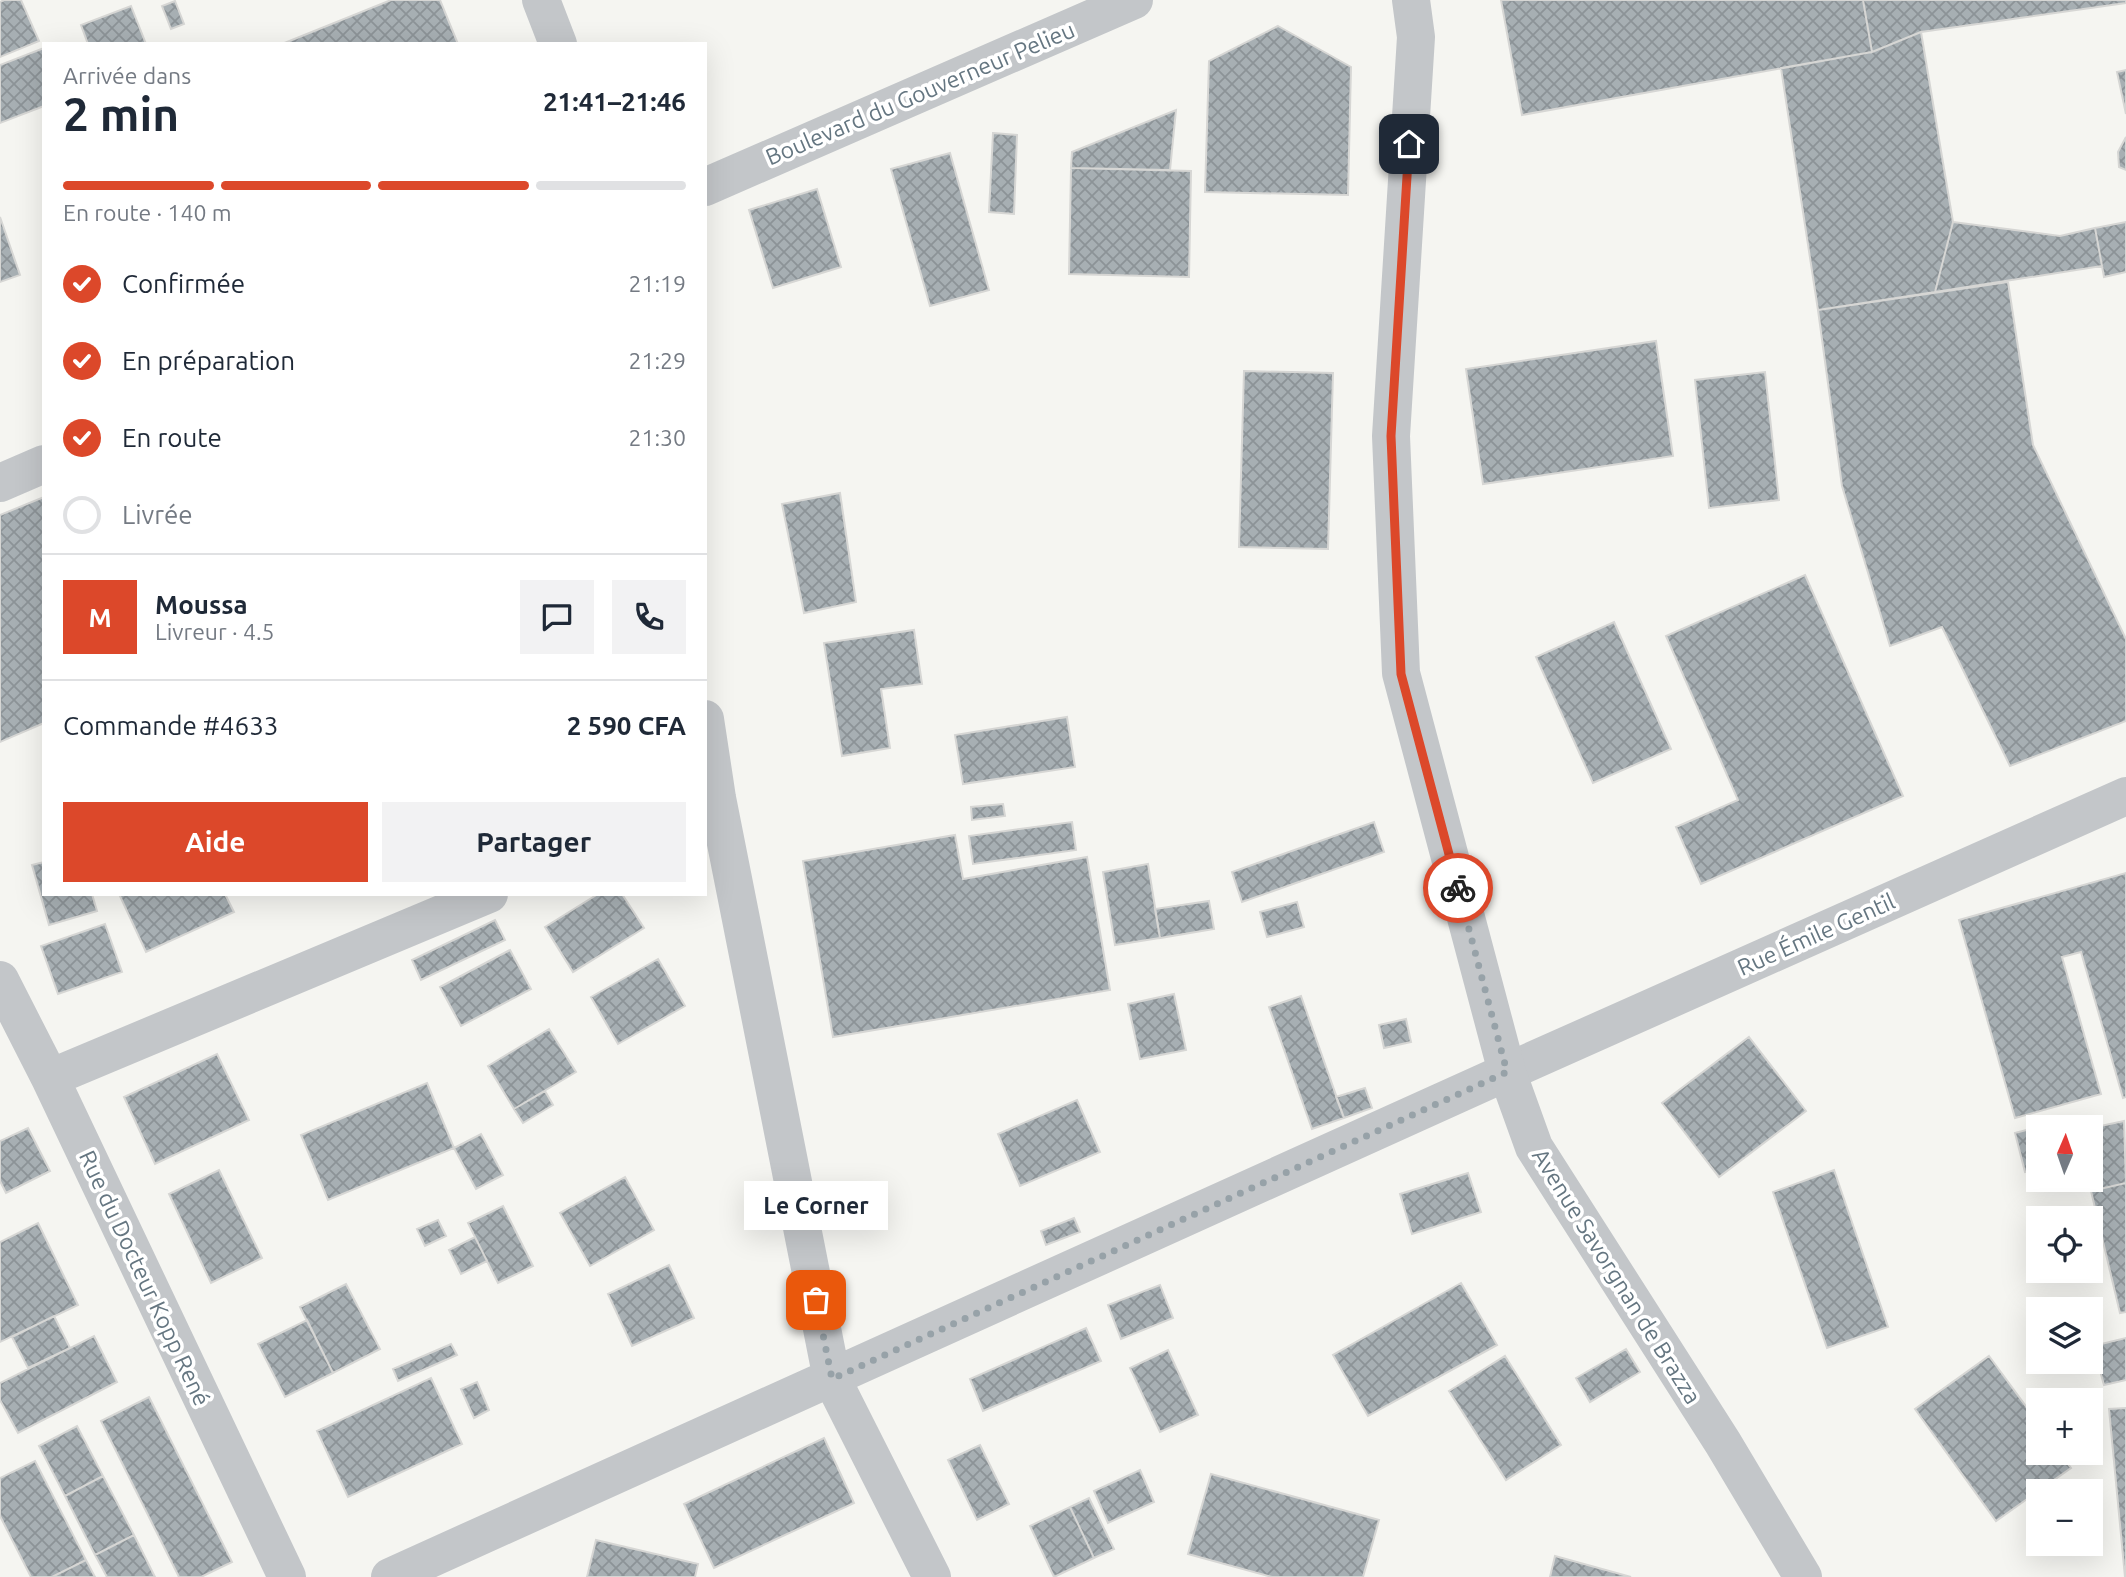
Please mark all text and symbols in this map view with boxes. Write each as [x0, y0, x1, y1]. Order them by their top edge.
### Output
street label: Boulevard du Gouverneur Pelieu [762, 16, 1078, 170]
text: Arrivée dans [63, 63, 191, 88]
text: 21:41–21:46 [543, 87, 686, 116]
text: 2 min [63, 88, 179, 140]
pin [1379, 114, 1439, 174]
icon: home [1390, 125, 1428, 163]
text: En route · 140 m [63, 200, 232, 225]
icon: check [63, 265, 101, 303]
text: Confirmée [122, 269, 245, 298]
text: 21:19 [628, 271, 686, 296]
icon: check [63, 342, 101, 380]
text: En préparation [122, 346, 295, 375]
text: 21:29 [628, 348, 686, 373]
icon: check [63, 419, 101, 457]
text: En route [122, 423, 222, 452]
text: 21:30 [628, 425, 686, 450]
text: Livrée [122, 500, 193, 529]
button: chat [520, 580, 594, 654]
button: phone [612, 580, 686, 654]
text: Moussa [155, 590, 248, 619]
text: M [88, 603, 112, 632]
text: Livreur · 4.5 [155, 619, 275, 644]
text: Commande #4633 [63, 711, 279, 740]
text: 2 590 CFA [567, 711, 686, 740]
button: Aide [63, 802, 368, 882]
button: Partager [382, 802, 686, 882]
courier [1423, 853, 1493, 923]
icon: bike [1439, 869, 1477, 907]
street label: Rue Émile Gentil [1733, 887, 1899, 980]
north arrow [2026, 1115, 2104, 1192]
map controls [2026, 1115, 2103, 1556]
street label: Avenue Savorgnan de Brazza [1528, 1144, 1706, 1408]
street label: Rue du Docteur Kopp René [75, 1146, 215, 1410]
callout: Le Corner [744, 1181, 888, 1230]
text: Le Corner [763, 1193, 869, 1218]
button: locate [2026, 1206, 2103, 1283]
pin [786, 1270, 846, 1330]
icon: bag [797, 1281, 835, 1319]
button: layers [2026, 1297, 2103, 1374]
button: + [2026, 1388, 2103, 1465]
button: − [2026, 1479, 2103, 1556]

